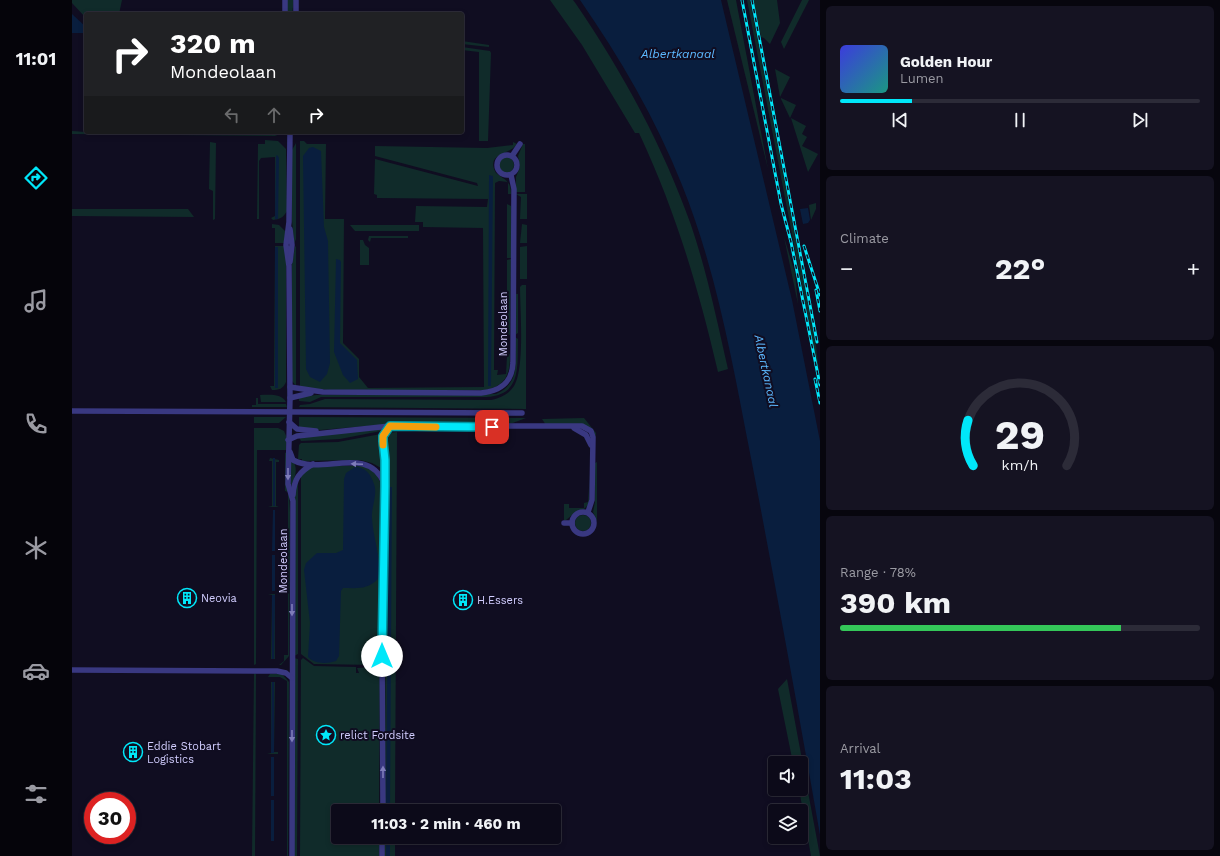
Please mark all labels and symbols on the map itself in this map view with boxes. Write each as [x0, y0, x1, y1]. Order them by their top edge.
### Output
water label: Albertkanaal [640, 47, 715, 61]
street label: Mondeolaan [497, 291, 510, 357]
water label: Albertkanaal [751, 332, 781, 409]
pin [475, 410, 509, 444]
one-way arrow [351, 460, 363, 467]
one-way arrow [285, 468, 291, 481]
street label: Mondeolaan [277, 528, 290, 594]
building icon: Neovia [176, 587, 198, 609]
building icon: H.Essers [452, 589, 474, 611]
place label: Neovia [201, 592, 237, 605]
place label: H.Essers [477, 594, 523, 607]
one-way arrow [289, 604, 295, 617]
position arrow [361, 635, 403, 677]
place icon: relict Fordsite [315, 724, 337, 746]
place label: relict Fordsite [340, 729, 415, 742]
one-way arrow [289, 730, 295, 743]
place label: Eddie Stobart Logistics [147, 740, 221, 766]
building icon: Eddie Stobart Logistics [122, 741, 144, 763]
one-way arrow [380, 765, 386, 778]
speed limit sign: 30 [84, 792, 136, 844]

